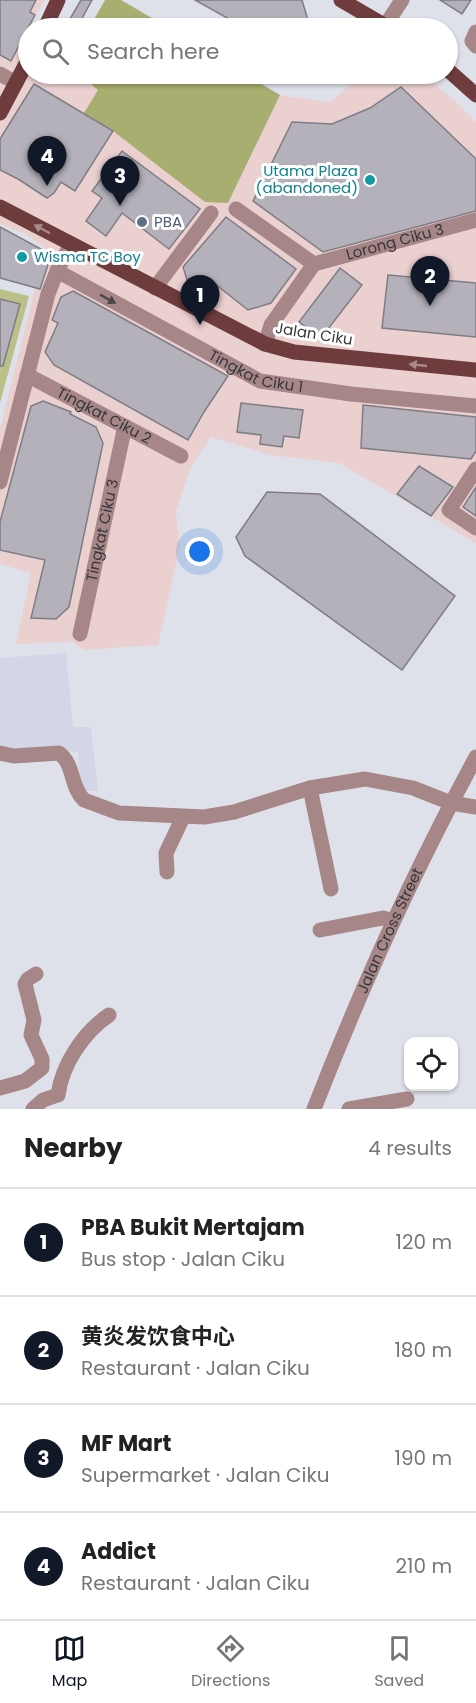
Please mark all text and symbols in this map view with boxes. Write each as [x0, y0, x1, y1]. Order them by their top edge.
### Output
search box [18, 18, 458, 84]
icon: search [39, 35, 72, 68]
text: Search here [87, 36, 220, 67]
pin: 4 [28, 136, 66, 186]
pin: 3 [100, 156, 140, 206]
place label: Utama Plaza (abandoned) [256, 160, 358, 198]
marker: Utama Plaza (abandoned) [363, 173, 377, 187]
place label: PBA [154, 211, 182, 232]
marker: PBA [135, 215, 149, 229]
street label: Lorong Ciku 3 [344, 218, 446, 265]
one-way arrow [34, 224, 51, 234]
place label: Wisma TC Boy [34, 246, 141, 267]
marker: Wisma TC Boy [15, 250, 29, 264]
pin: 2 [410, 256, 450, 306]
pin: 1 [180, 276, 220, 325]
one-way arrow [100, 294, 117, 304]
street label: Jalan Ciku [274, 317, 354, 350]
street label: Tingkat Ciku 1 [205, 344, 304, 397]
one-way arrow [408, 360, 427, 370]
street label: Tingkat Ciku 2 [53, 382, 155, 449]
street label: Tingkat Ciku 3 [81, 477, 123, 584]
your location [185, 537, 214, 566]
street label: Jalan Cross Street [352, 864, 427, 996]
map controls [404, 1037, 458, 1091]
button: locate [404, 1037, 458, 1091]
text: Nearby [24, 1130, 122, 1166]
text: 4 results [368, 1134, 452, 1162]
text: PBA Bukit Mertajam [81, 1212, 305, 1243]
text: 1 [40, 1228, 47, 1256]
text: 120 m [396, 1228, 452, 1256]
text: Bus stop · Jalan Ciku [81, 1245, 285, 1273]
text: 黄炎发饮食中心 [81, 1321, 235, 1352]
text: 2 [38, 1336, 49, 1364]
text: 180 m [394, 1336, 452, 1364]
text: Restaurant · Jalan Ciku [81, 1354, 310, 1382]
text: MF Mart [81, 1428, 171, 1459]
text: 3 [37, 1444, 50, 1472]
text: 190 m [395, 1444, 452, 1472]
text: Supermarket · Jalan Ciku [81, 1461, 330, 1489]
text: Addict [81, 1536, 156, 1567]
text: 4 [37, 1552, 50, 1580]
text: 210 m [396, 1552, 452, 1580]
text: Restaurant · Jalan Ciku [81, 1569, 310, 1597]
tab: Map [52, 1632, 87, 1693]
tab: Directions [191, 1632, 270, 1693]
tab: Saved [374, 1632, 424, 1693]

